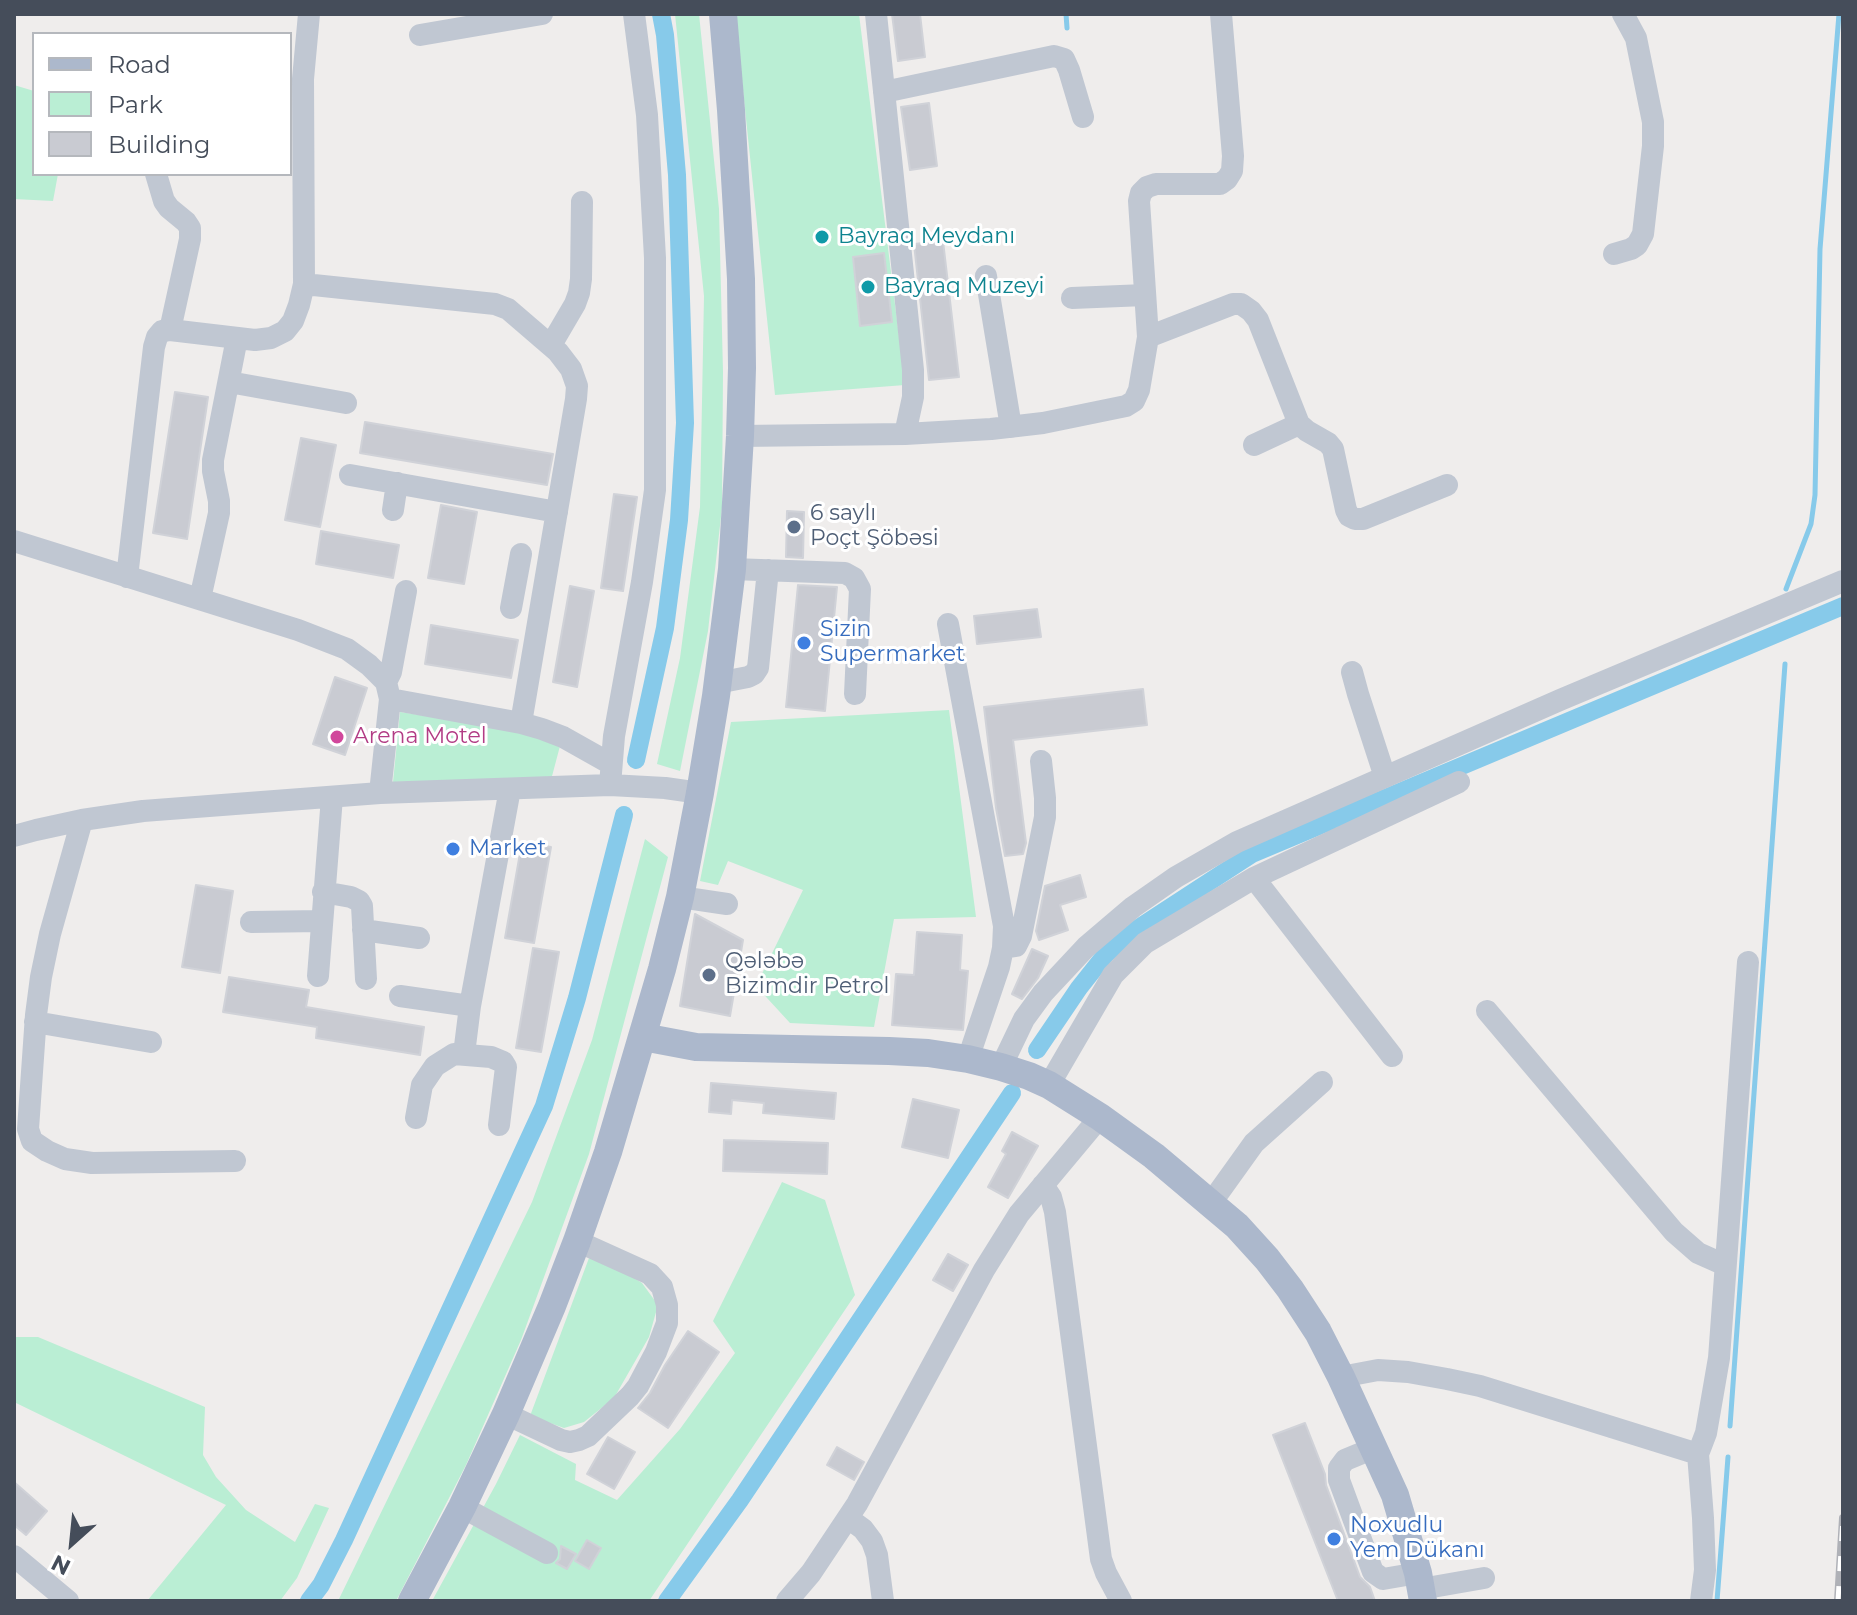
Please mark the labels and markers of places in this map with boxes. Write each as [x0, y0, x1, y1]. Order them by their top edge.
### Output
place label: Bayraq Meydanı [838, 224, 1015, 250]
marker: Bayraq Meydanı [813, 228, 831, 246]
place label: Bayraq Muzeyi [884, 274, 1044, 300]
marker: Bayraq Muzeyi [859, 278, 877, 296]
place label: 6 saylı Poçt Şöbəsi [810, 501, 939, 552]
marker: 6 saylı Poçt Şöbəsi [785, 518, 803, 536]
place label: Sizin Supermarket [820, 617, 965, 668]
marker: Sizin Supermarket [795, 634, 813, 652]
place label: Arena Motel [353, 724, 487, 750]
marker: Arena Motel [328, 728, 346, 746]
place label: Market [469, 836, 547, 862]
marker: Market [444, 840, 462, 858]
place label: Qələbə Bizimdir Petrol [725, 949, 889, 1000]
marker: Qələbə Bizimdir Petrol [700, 966, 718, 984]
place label: Noxudlu Yem Dükanı [1350, 1513, 1485, 1564]
marker: Noxudlu Yem Dükanı [1325, 1530, 1343, 1548]

